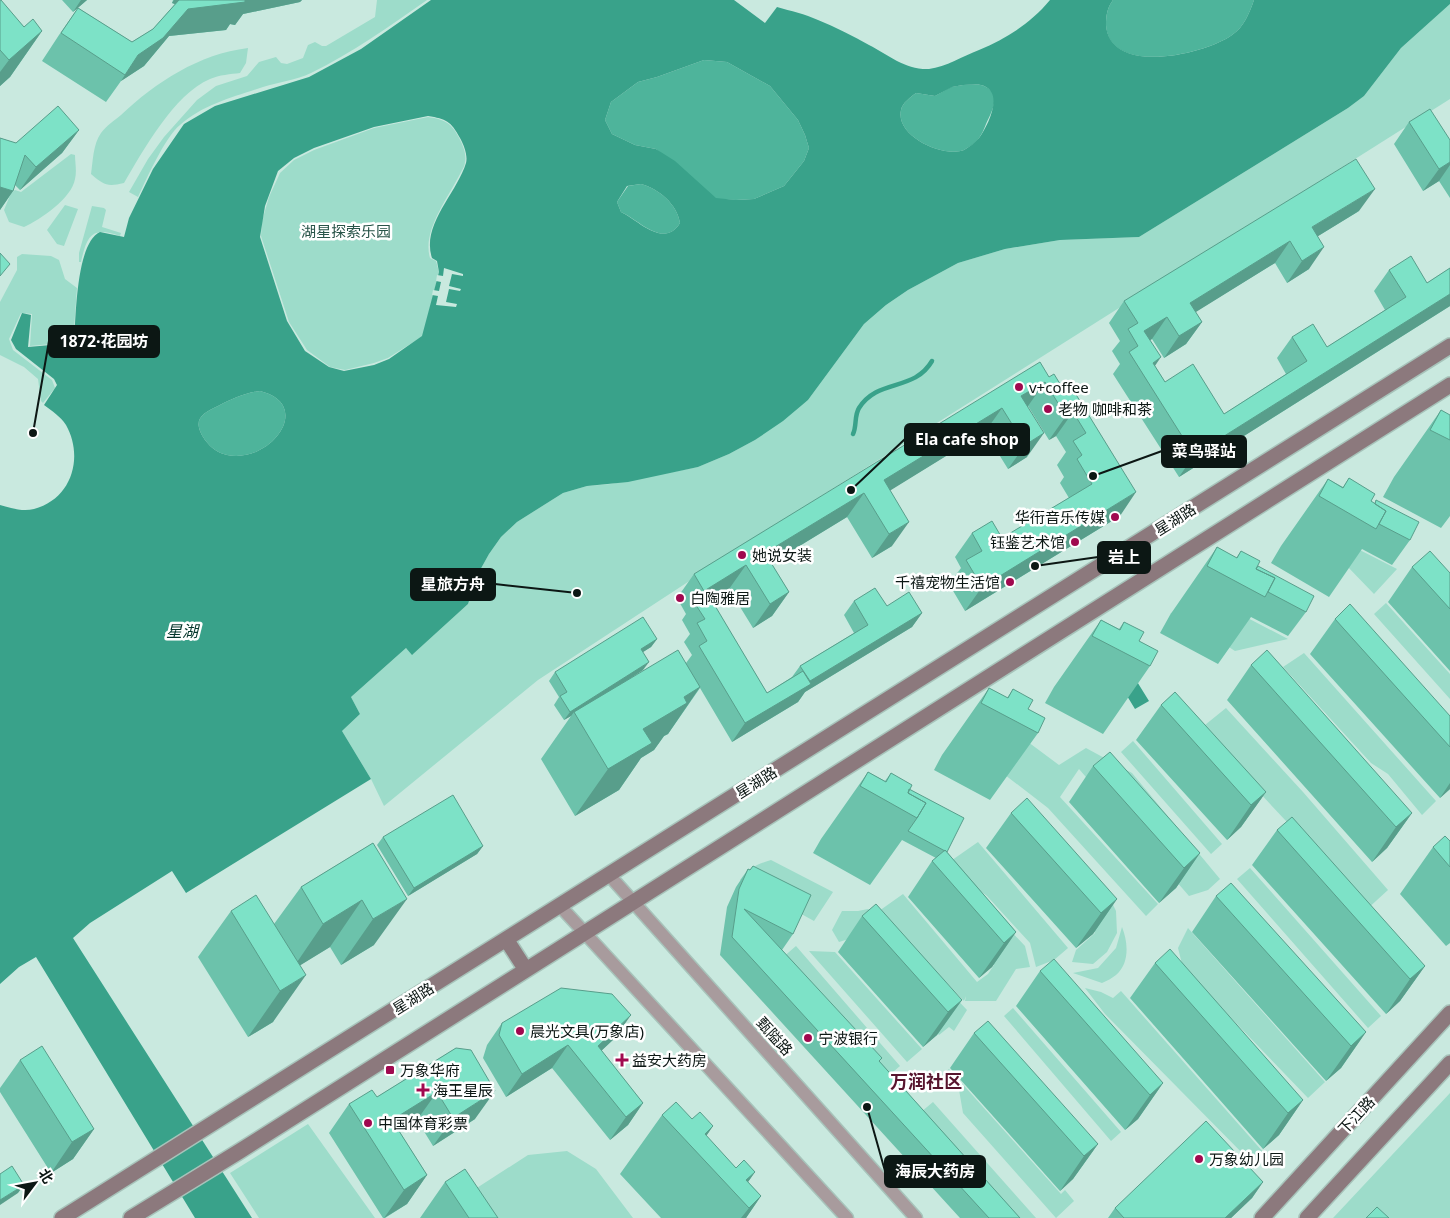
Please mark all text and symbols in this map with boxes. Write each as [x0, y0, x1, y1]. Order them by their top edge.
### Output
park label: 湖星探索乐园 [301, 221, 391, 241]
callout: 1872·花园坊 [49, 326, 159, 357]
text: 1872·花园坊 [59, 330, 149, 352]
place label: v+coffee [1029, 377, 1089, 397]
marker: v+coffee [1013, 381, 1025, 393]
place label: 老物 咖啡和茶 [1058, 399, 1152, 419]
marker: 老物 咖啡和茶 [1042, 403, 1054, 415]
callout: Ela cafe shop [905, 424, 1029, 455]
text: Ela cafe shop [915, 428, 1019, 450]
callout: 菜鸟驿站 [1162, 436, 1246, 467]
text: 菜鸟驿站 [1172, 440, 1236, 462]
street label: 星湖路 [1151, 499, 1199, 539]
place label: 华衎音乐传媒 [1015, 507, 1105, 527]
marker: 华衎音乐传媒 [1109, 511, 1121, 523]
place label: 钰鉴艺术馆 [990, 532, 1065, 552]
marker: 钰鉴艺术馆 [1069, 536, 1081, 548]
callout: 岩上 [1098, 542, 1150, 573]
place label: 她说女装 [752, 545, 812, 565]
text: 岩上 [1108, 546, 1140, 568]
marker: 她说女装 [736, 549, 748, 561]
callout: 星旅方舟 [411, 569, 495, 600]
place label: 千禧宠物生活馆 [895, 572, 1000, 592]
text: 星旅方舟 [421, 573, 485, 595]
marker: 千禧宠物生活馆 [1004, 576, 1016, 588]
place label: 白陶雅居 [690, 588, 750, 608]
marker: 白陶雅居 [674, 592, 686, 604]
water label: 星湖 [166, 620, 201, 642]
street label: 星湖路 [732, 762, 780, 802]
street label: 星湖路 [389, 978, 437, 1018]
street label: 甄隘路 [753, 1013, 797, 1059]
place label: 晨光文具(万象店) [530, 1021, 644, 1041]
marker: 晨光文具(万象店) [514, 1025, 526, 1037]
place label: 宁波银行 [818, 1028, 878, 1048]
marker: 宁波银行 [802, 1032, 814, 1044]
place label: 益安大药房 [632, 1050, 707, 1070]
marker: 益安大药房 [616, 1054, 628, 1066]
place label: 万象华府 [400, 1060, 460, 1080]
marker: 万象华府 [384, 1064, 396, 1076]
district label: 万润社区 [890, 1069, 962, 1093]
place label: 海王星辰 [433, 1080, 493, 1100]
marker: 海王星辰 [417, 1084, 429, 1096]
street label: 下江路 [1333, 1092, 1379, 1138]
place label: 中国体育彩票 [378, 1113, 468, 1133]
marker: 中国体育彩票 [362, 1117, 374, 1129]
place label: 万象幼儿园 [1209, 1149, 1284, 1169]
marker: 万象幼儿园 [1193, 1153, 1205, 1165]
callout: 海辰大药房 [885, 1156, 985, 1187]
north arrow [10, 1158, 60, 1208]
text: 海辰大药房 [895, 1160, 975, 1182]
text: 北 [35, 1165, 58, 1187]

